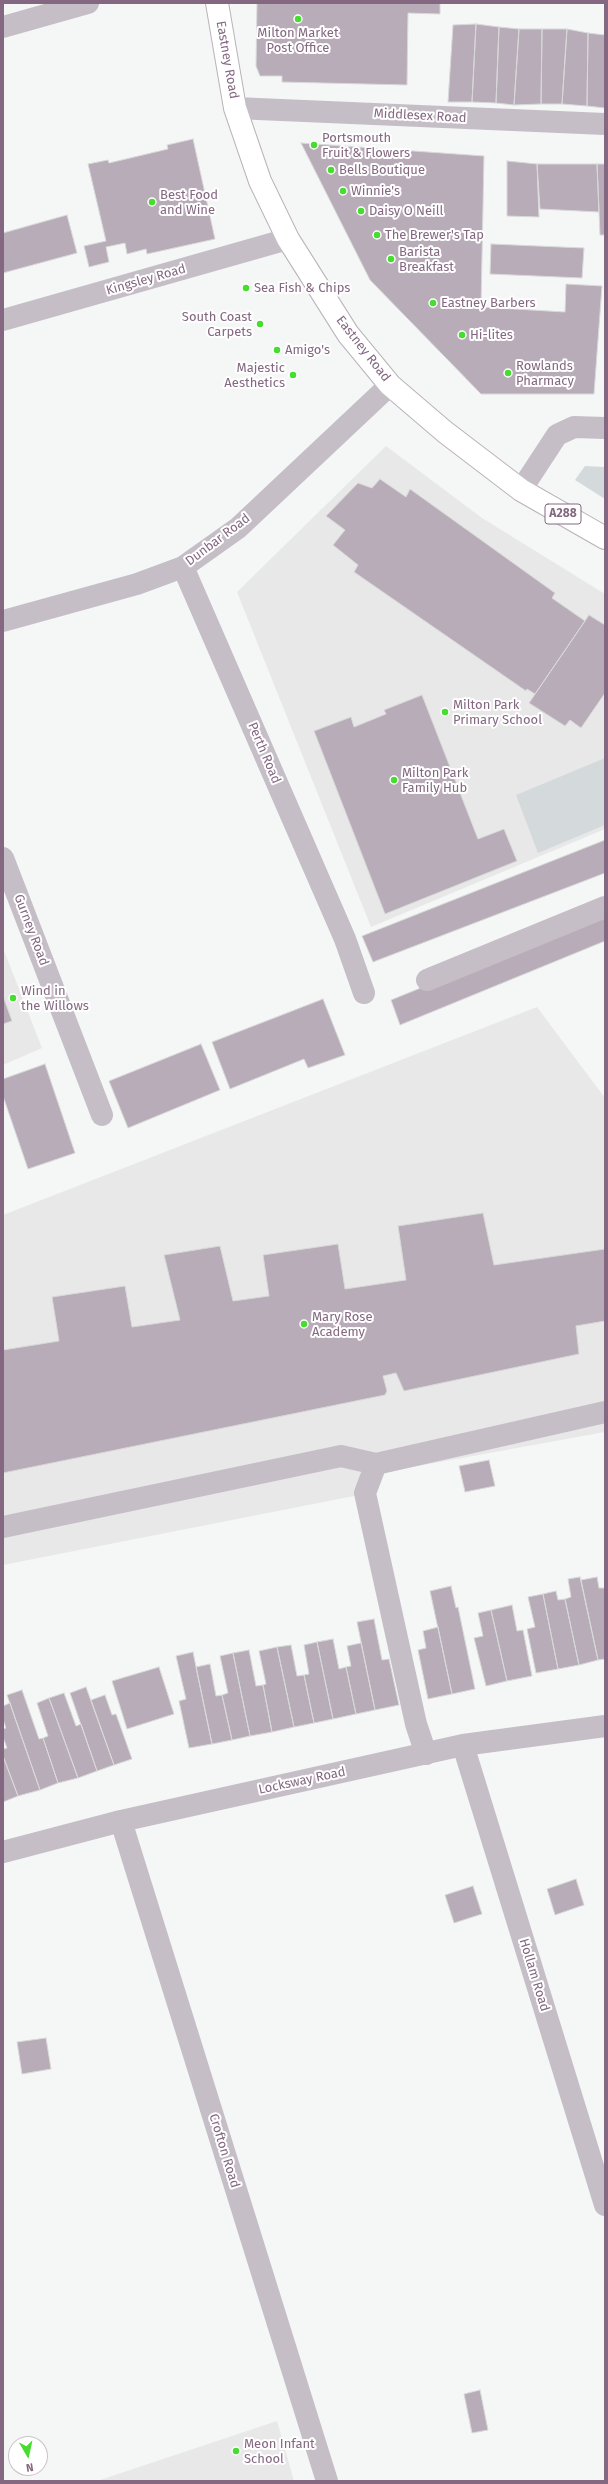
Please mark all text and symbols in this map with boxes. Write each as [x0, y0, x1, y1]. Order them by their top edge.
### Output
marker: Milton Market Post Office [293, 14, 303, 24]
street label: Eastney Road [212, 20, 242, 100]
place label: Milton Market Post Office [257, 25, 339, 56]
street label: Middlesex Road [373, 106, 467, 126]
place label: Portsmouth Fruit & Flowers [322, 130, 410, 161]
marker: Portsmouth Fruit & Flowers [309, 140, 319, 150]
place label: Bells Boutique [339, 162, 425, 178]
marker: Bells Boutique [326, 165, 336, 175]
place label: Winnie's [351, 183, 400, 199]
marker: Winnie's [338, 186, 348, 196]
place label: Best Food and Wine [160, 187, 218, 218]
marker: Best Food and Wine [147, 197, 157, 207]
place label: Daisy O Neill [369, 203, 443, 219]
marker: Daisy O Neill [356, 206, 366, 216]
place label: The Brewer's Tap [385, 227, 484, 243]
marker: The Brewer's Tap [372, 230, 382, 240]
place label: Barista Breakfast [399, 244, 454, 275]
marker: Barista Breakfast [386, 254, 396, 264]
street label: Kingsley Road [104, 261, 188, 299]
place label: Sea Fish & Chips [254, 280, 350, 296]
marker: Sea Fish & Chips [241, 283, 251, 293]
place label: Eastney Barbers [441, 295, 536, 311]
marker: Eastney Barbers [428, 298, 438, 308]
place label: South Coast Carpets [182, 309, 252, 340]
street label: Eastney Road [333, 313, 393, 385]
marker: South Coast Carpets [255, 319, 265, 329]
place label: Hi-lites [470, 327, 513, 343]
marker: Hi-lites [457, 330, 467, 340]
place label: Amigo's [285, 342, 330, 358]
marker: Amigo's [272, 345, 282, 355]
place label: Rowlands Pharmacy [516, 358, 574, 389]
place label: Majestic Aesthetics [224, 360, 285, 391]
marker: Rowlands Pharmacy [503, 368, 513, 378]
marker: Majestic Aesthetics [288, 370, 298, 380]
road number: A288 [545, 504, 581, 524]
street label: Dunbar Road [183, 511, 253, 569]
place label: Milton Park Primary School [453, 697, 542, 728]
marker: Milton Park Primary School [440, 707, 450, 717]
street label: Perth Road [244, 720, 284, 786]
place label: Milton Park Family Hub [402, 765, 468, 796]
marker: Milton Park Family Hub [389, 775, 399, 785]
street label: Gurney Road [10, 892, 52, 968]
place label: Wind in the Willows [21, 983, 89, 1014]
marker: Wind in the Willows [8, 993, 18, 1003]
place label: Mary Rose Academy [312, 1309, 372, 1340]
marker: Mary Rose Academy [299, 1319, 309, 1329]
street label: Locksway Road [257, 1764, 347, 1798]
street label: Hollam Road [515, 1937, 553, 2013]
street label: Crofton Road [205, 2112, 243, 2190]
north arrow [8, 2436, 48, 2476]
place label: Meon Infant School [244, 2436, 315, 2467]
marker: Meon Infant School [231, 2446, 241, 2456]
text: N [25, 2460, 34, 2474]

